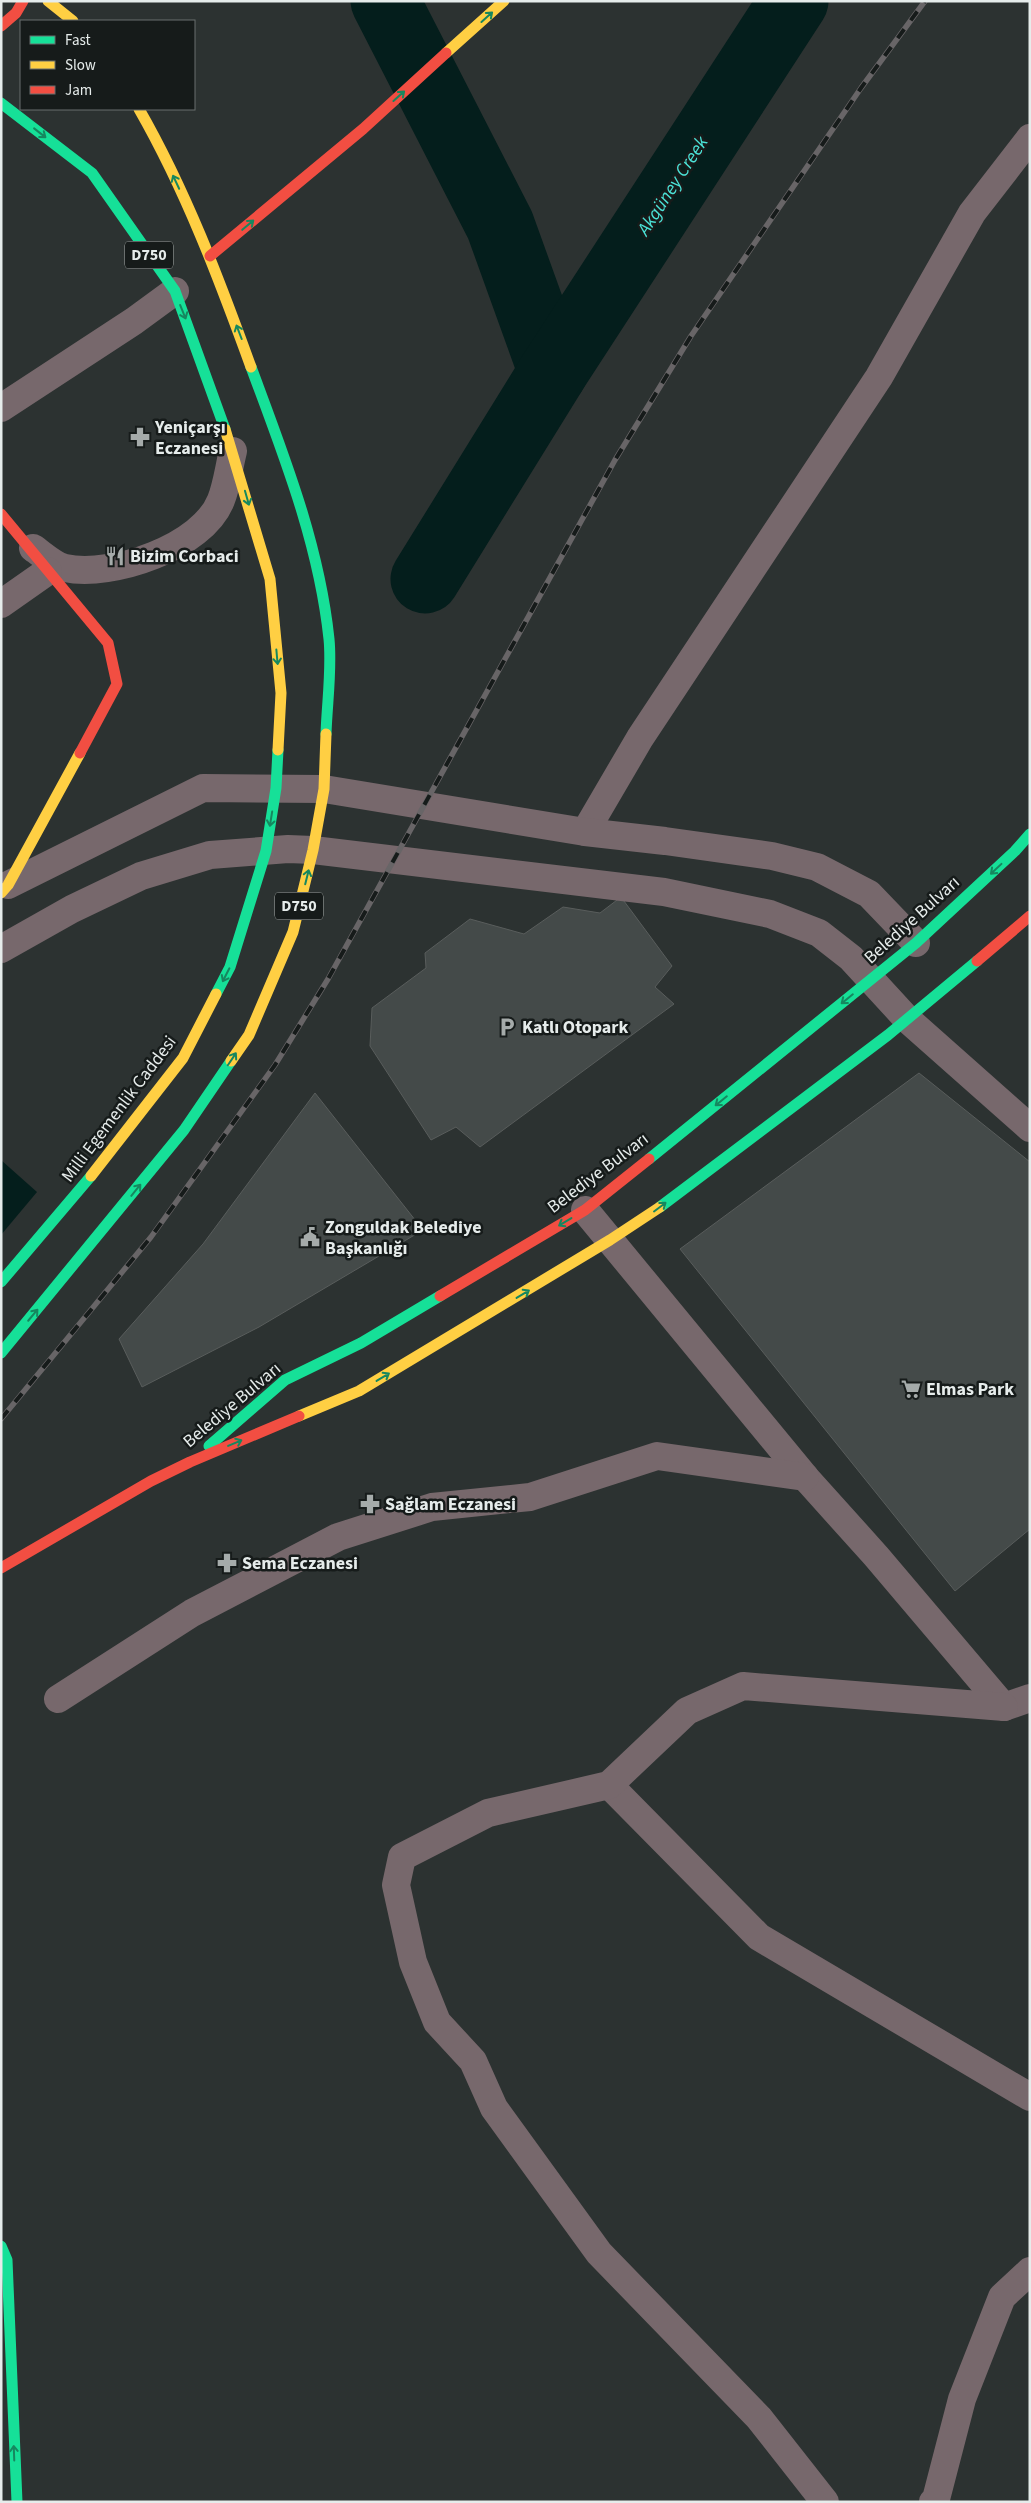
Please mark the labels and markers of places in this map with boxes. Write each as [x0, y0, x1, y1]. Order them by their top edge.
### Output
place label: Yeniçarşı Eczanesi [154, 415, 226, 461]
pharmacy icon: Yeniçarşı Eczanesi [129, 426, 151, 448]
place label: Bizim Corbaci [130, 544, 239, 569]
restaurant icon: Bizim Corbaci [104, 545, 126, 567]
place label: Katlı Otopark [522, 1015, 628, 1040]
parking icon: Katlı Otopark [496, 1016, 518, 1038]
place label: Zonguldak Belediye Başkanlığı [325, 1215, 482, 1261]
public building icon: Zonguldak Belediye Başkanlığı [299, 1226, 321, 1248]
place label: Elmas Park [926, 1377, 1014, 1402]
supermarket icon: Elmas Park [900, 1378, 922, 1400]
place label: Sağlam Eczanesi [385, 1492, 516, 1517]
pharmacy icon: Sağlam Eczanesi [359, 1493, 381, 1515]
place label: Sema Eczanesi [242, 1551, 358, 1576]
pharmacy icon: Sema Eczanesi [216, 1552, 238, 1574]

